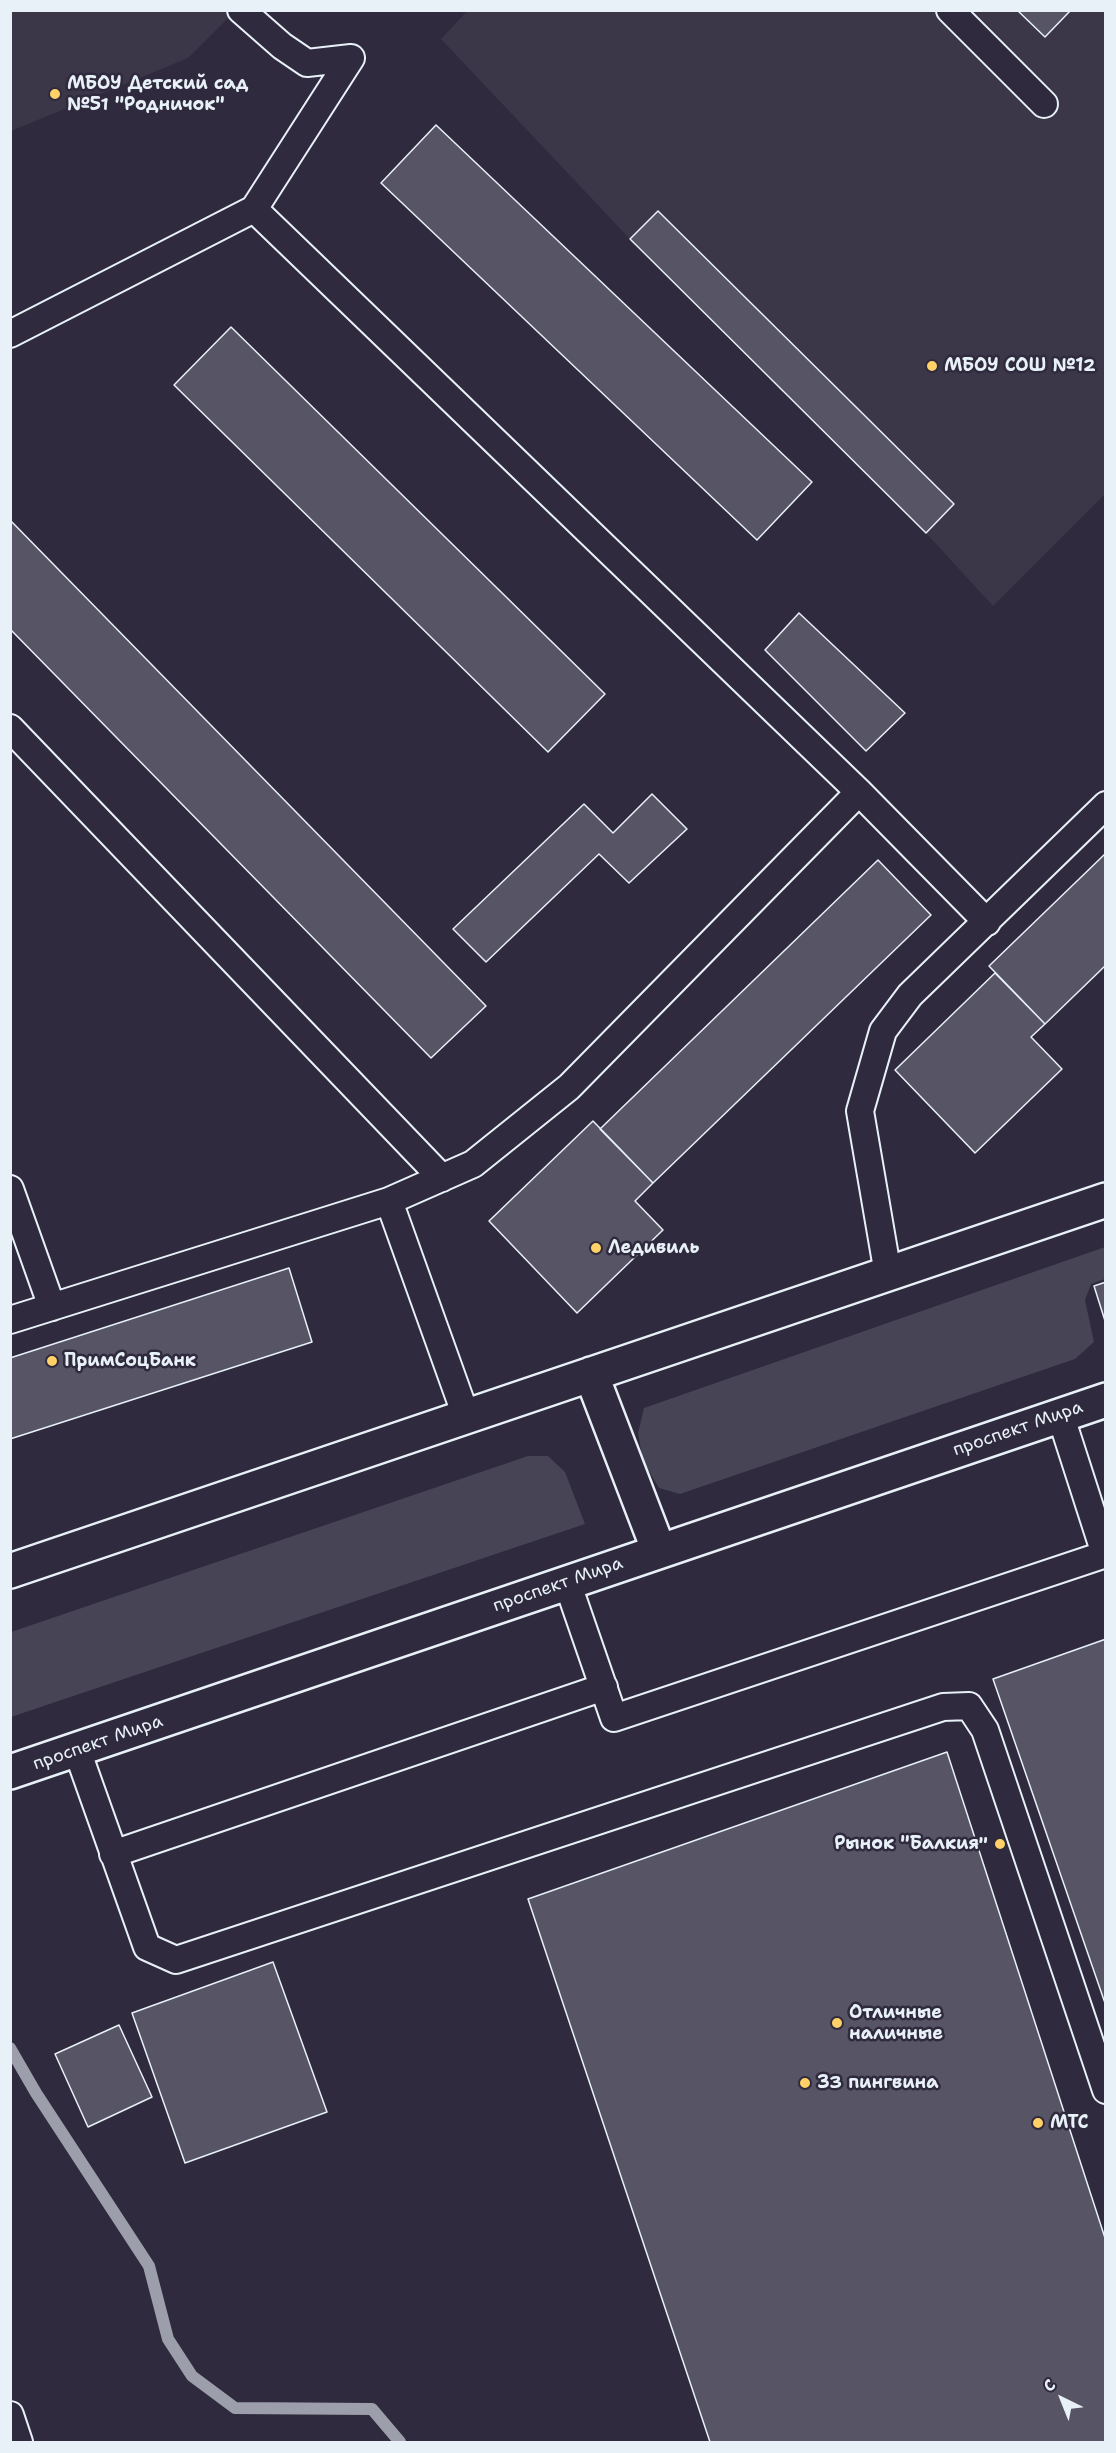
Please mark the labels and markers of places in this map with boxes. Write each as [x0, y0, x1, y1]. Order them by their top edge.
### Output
place label: МБОУ Детский сад №51 "Родничок" [67, 73, 248, 116]
marker: МБОУ Детский сад №51 "Родничок" [48, 87, 62, 101]
place label: МБОУ СОШ №12 [944, 355, 1095, 377]
marker: МБОУ СОШ №12 [925, 359, 939, 373]
place label: Ледивиль [608, 1237, 699, 1259]
marker: Ледивиль [589, 1241, 603, 1255]
place label: ПримСоцБанк [64, 1350, 196, 1372]
marker: ПримСоцБанк [45, 1354, 59, 1368]
place label: Рынок "Балкия" [834, 1833, 988, 1855]
marker: Рынок "Балкия" [993, 1837, 1007, 1851]
place label: Отличные наличные [849, 2002, 943, 2044]
marker: Отличные наличные [830, 2016, 844, 2030]
place label: 33 пингвина [817, 2072, 939, 2094]
marker: 33 пингвина [798, 2076, 812, 2090]
place label: МТС [1050, 2112, 1089, 2134]
marker: МТС [1031, 2116, 1045, 2130]

